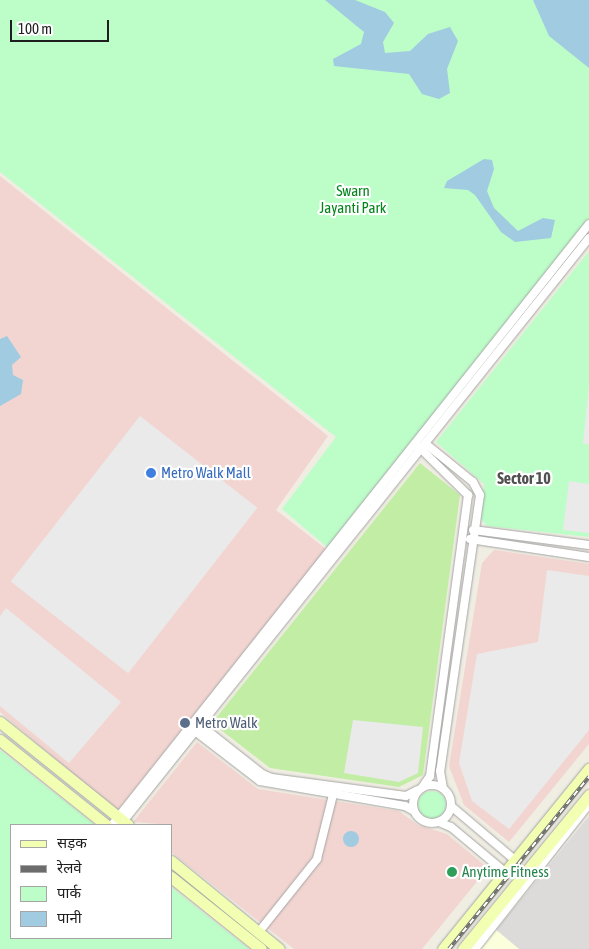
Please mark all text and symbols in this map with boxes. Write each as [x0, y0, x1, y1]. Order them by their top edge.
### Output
scale bar [12, 10, 111, 42]
text: 100 m [18, 20, 52, 37]
park label: Swarn Jayanti Park [320, 181, 386, 216]
place label: Metro Walk Mall [161, 464, 251, 482]
marker: Metro Walk Mall [145, 467, 157, 479]
district label: Sector 10 [497, 468, 551, 488]
place label: Metro Walk [195, 714, 258, 732]
marker: Metro Walk [179, 717, 191, 729]
legend [10, 824, 172, 939]
text: सड़क [57, 834, 87, 851]
text: रेलवे [57, 859, 82, 876]
place label: Anytime Fitness [462, 863, 549, 881]
marker: Anytime Fitness [446, 866, 458, 878]
text: पार्क [57, 884, 81, 901]
text: पानी [57, 909, 82, 926]

